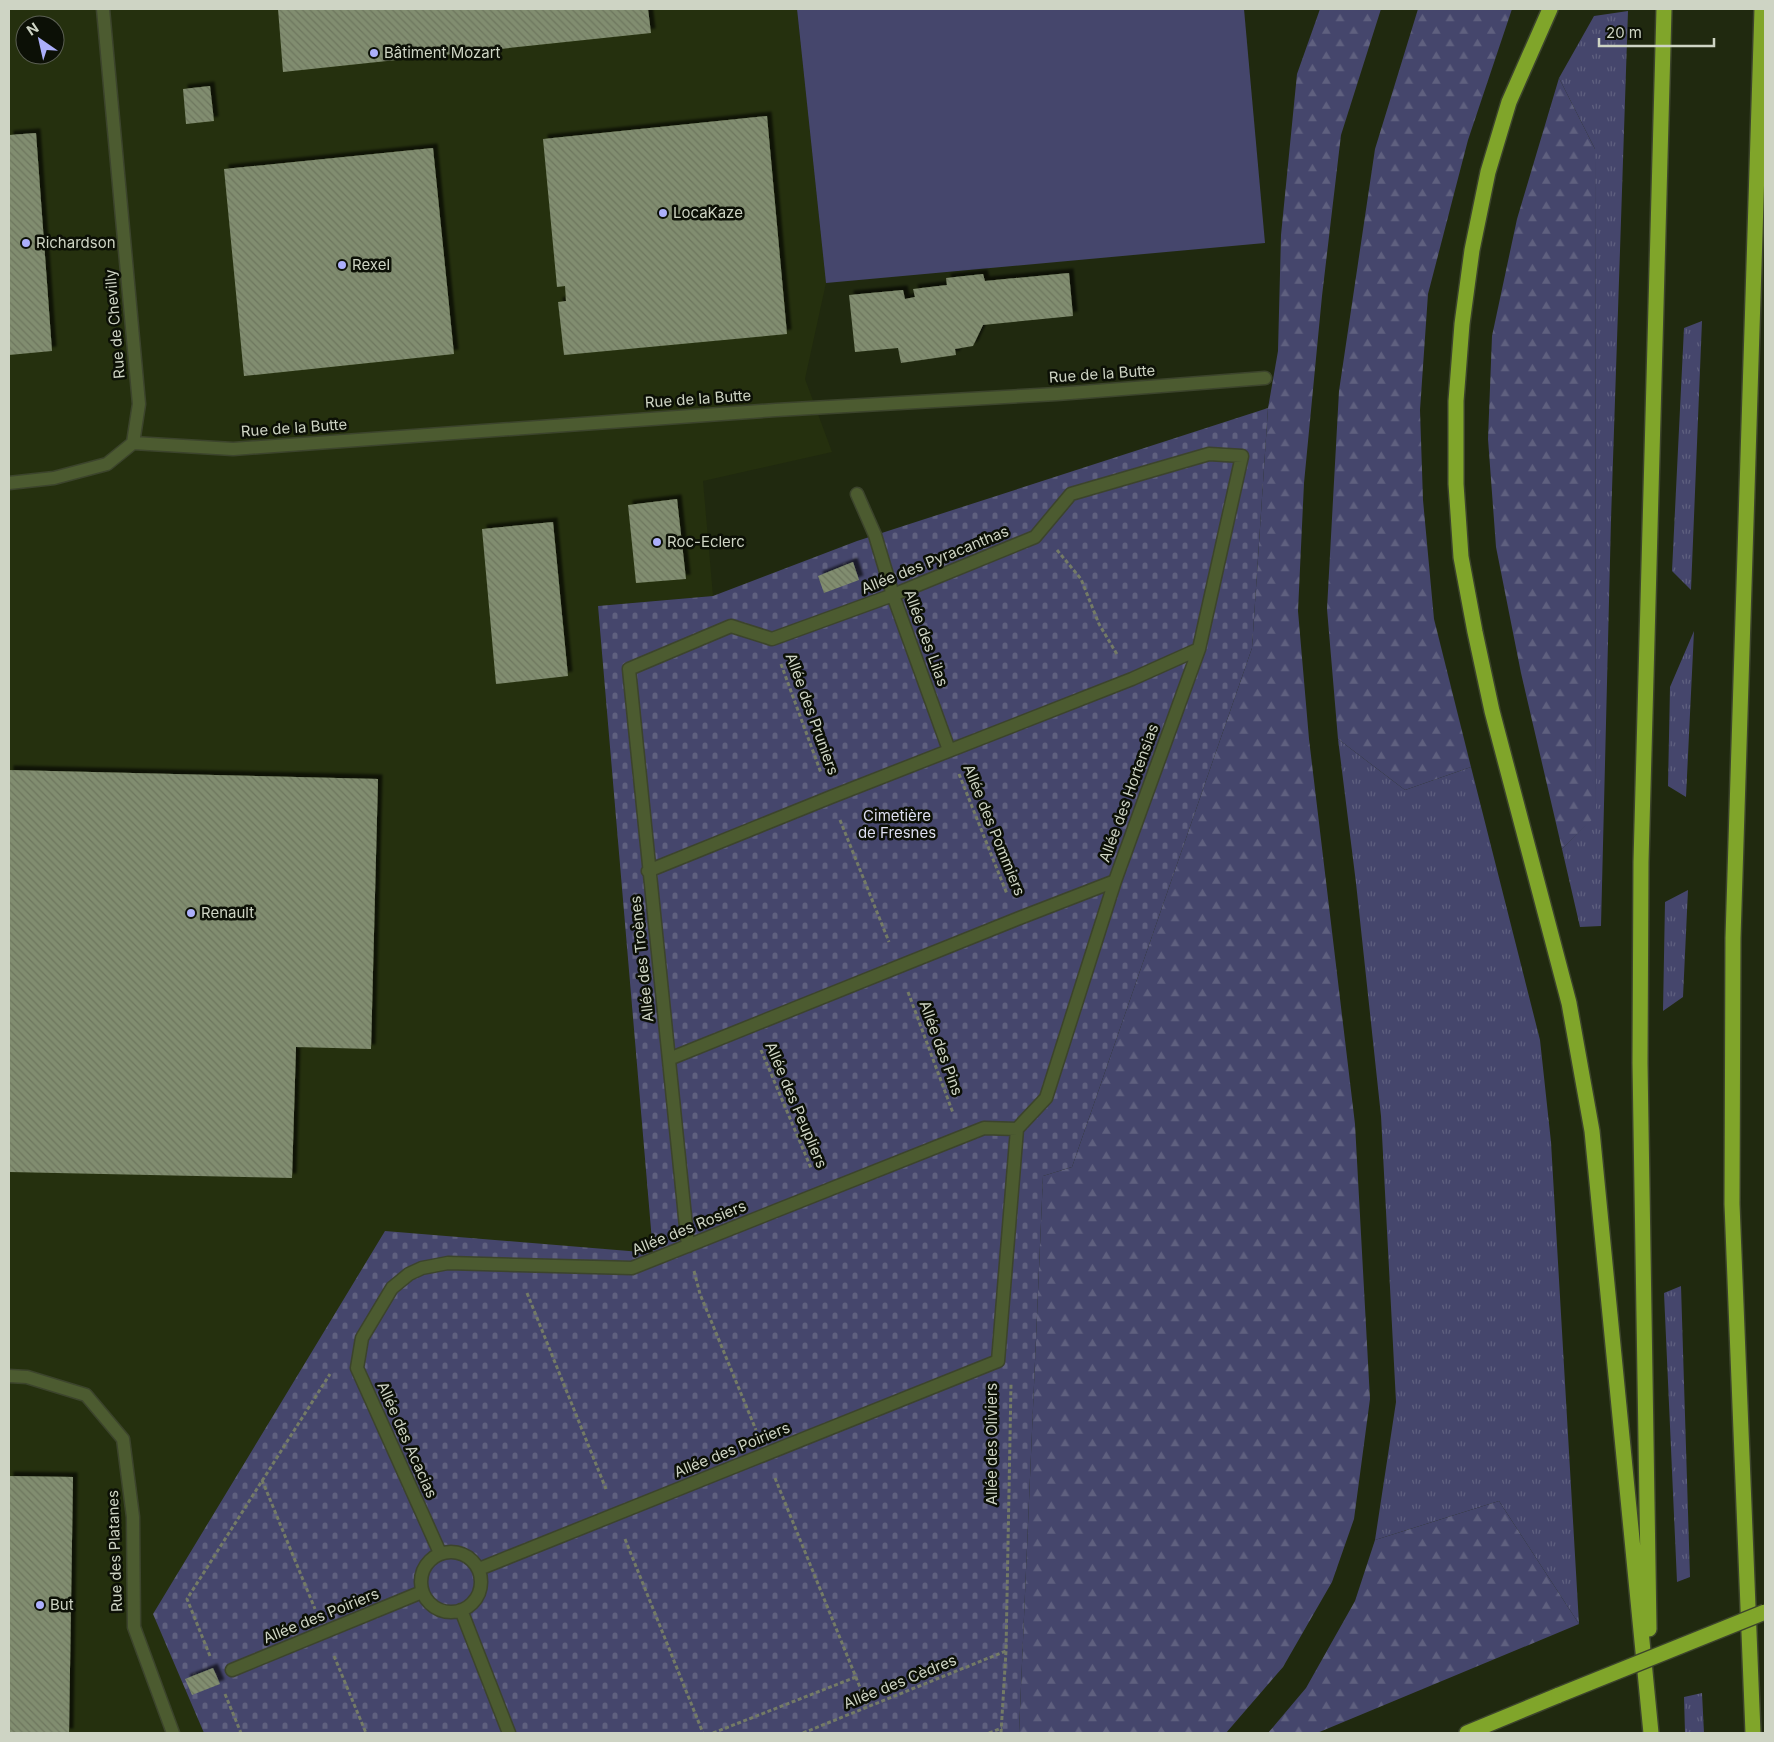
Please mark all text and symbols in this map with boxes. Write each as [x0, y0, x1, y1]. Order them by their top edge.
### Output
north arrow [15, 15, 65, 65]
scale bar [1599, 15, 1714, 47]
text: N [23, 19, 42, 39]
text: 20 m [1606, 23, 1642, 42]
place label: Bâtiment Mozart [384, 43, 501, 62]
marker: Bâtiment Mozart [368, 47, 380, 59]
place label: LocaKaze [673, 203, 743, 222]
marker: LocaKaze [657, 207, 669, 219]
place label: Richardson [36, 233, 116, 252]
marker: Richardson [20, 237, 32, 249]
place label: Rexel [352, 255, 390, 274]
marker: Rexel [336, 259, 348, 271]
street label: Rue de Chevilly [100, 268, 129, 380]
street label: Rue de la Butte [1048, 360, 1156, 387]
street label: Rue de la Butte [644, 385, 752, 412]
street label: Rue de la Butte [240, 414, 348, 441]
street label: Allée des Pyracanthas [858, 521, 1012, 598]
place label: Roc-Eclerc [667, 532, 745, 551]
marker: Roc-Eclerc [651, 536, 663, 548]
street label: Allée des Lilas [900, 587, 953, 689]
street label: Allée des Pruniers [782, 650, 843, 777]
street label: Allée des Hortensias [1095, 721, 1162, 865]
street label: Allée des Pommiers [959, 761, 1030, 898]
park label: Cimetière de Fresnes [858, 806, 936, 842]
street label: Allée des Troènes [625, 895, 658, 1023]
place label: Renault [201, 903, 254, 922]
marker: Renault [185, 907, 197, 919]
street label: Allée des Pins [916, 998, 967, 1098]
street label: Allée des Peupliers [761, 1039, 832, 1171]
street label: Allée des Rosiers [629, 1196, 749, 1259]
street label: Allée des Acacias [373, 1379, 442, 1501]
street label: Allée des Oliviers [982, 1383, 1001, 1505]
street label: Allée des Poiriers [671, 1418, 793, 1481]
street label: Rue des Platanes [103, 1490, 126, 1612]
street label: Allée des Poiriers [260, 1584, 382, 1647]
place label: But [50, 1595, 74, 1614]
marker: But [34, 1599, 46, 1611]
street label: Allée des Cèdres [840, 1650, 959, 1713]

